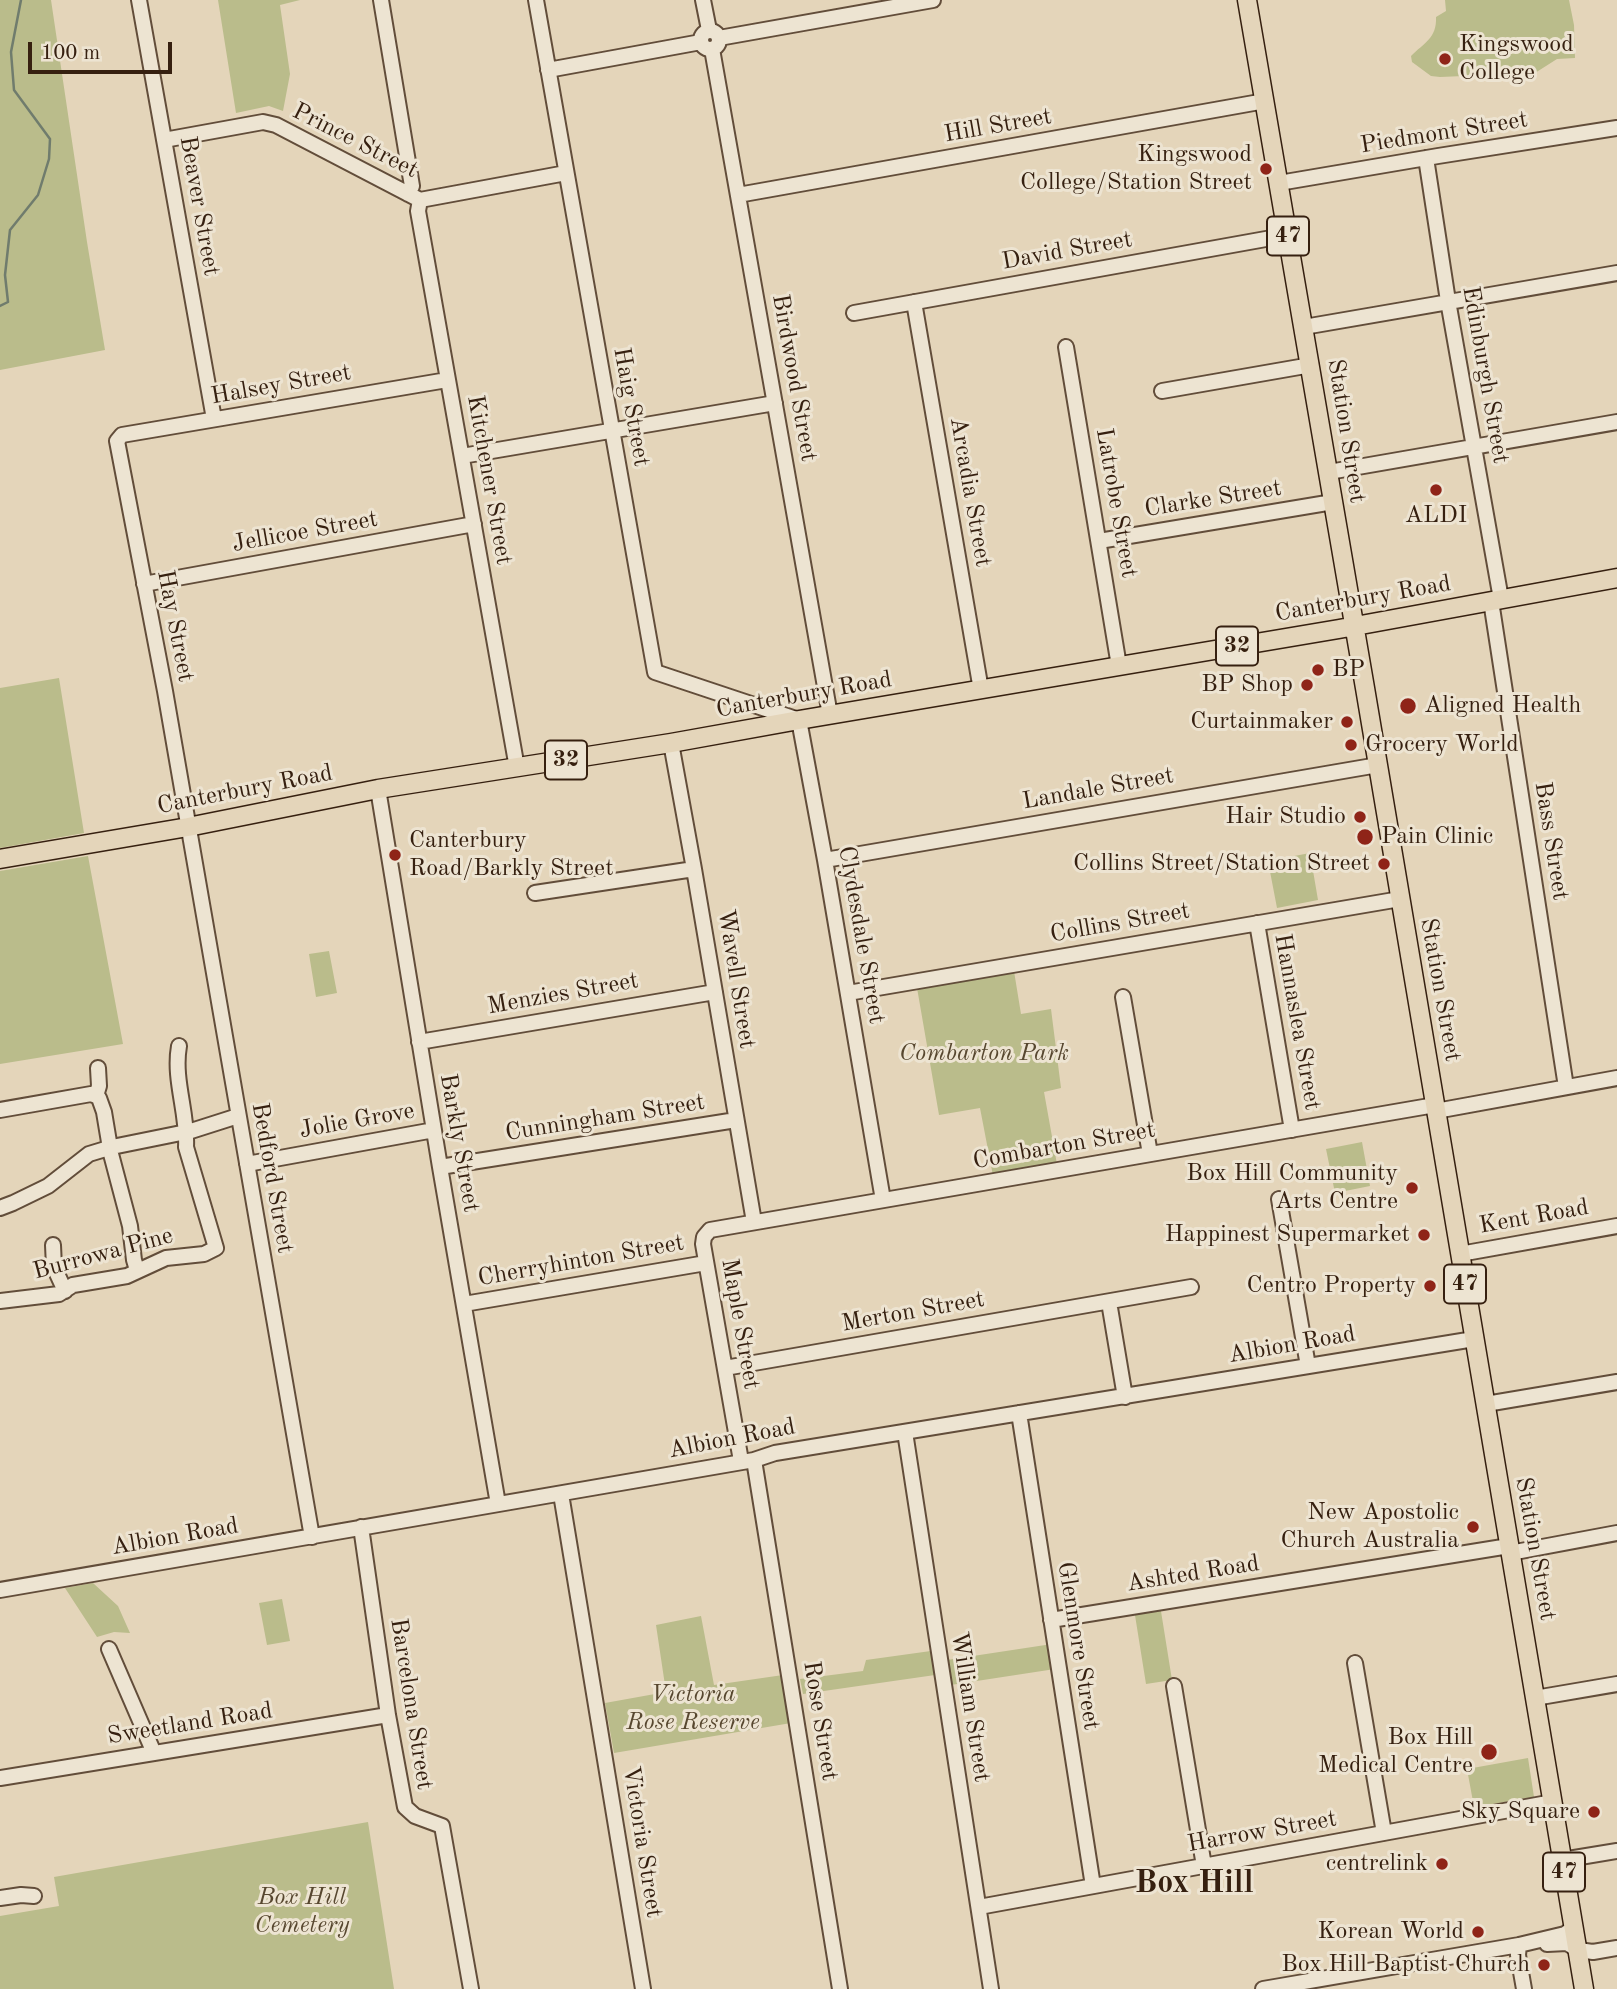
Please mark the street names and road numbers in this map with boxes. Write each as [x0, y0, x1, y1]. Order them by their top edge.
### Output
street label: Prince Street [287, 97, 423, 185]
street label: Hill Street [942, 102, 1054, 150]
street label: Piedmont Street [1358, 106, 1530, 160]
street label: Beaver Street [173, 134, 225, 278]
road number: 47 [1267, 216, 1309, 256]
street label: David Street [1000, 225, 1134, 277]
street label: Edinburgh Street [1455, 284, 1515, 466]
street label: Birdwood Street [765, 292, 823, 464]
street label: Haig Street [606, 345, 656, 469]
street label: Station Street [1320, 357, 1372, 505]
street label: Halsey Street [209, 359, 353, 411]
street label: Kitchener Street [460, 393, 518, 567]
street label: Arcadia Street [943, 415, 997, 569]
street label: Latrobe Street [1089, 426, 1143, 580]
street label: Clarke Street [1143, 474, 1283, 524]
street label: Jellicoe Street [230, 505, 380, 559]
street label: Hay Street [150, 568, 200, 684]
street label: Canterbury Road [1273, 569, 1453, 629]
road number: 32 [1216, 626, 1258, 666]
street label: Canterbury Road [714, 665, 894, 725]
road number: 32 [545, 740, 587, 780]
street label: Canterbury Road [155, 759, 335, 821]
street label: Landale Street [1020, 762, 1176, 816]
street label: Bass Street [1527, 780, 1575, 902]
street label: Clydesdale Street [831, 844, 891, 1026]
street label: Collins Street [1048, 897, 1192, 949]
street label: Wavell Street [711, 907, 761, 1051]
street label: Station Street [1413, 916, 1467, 1064]
street label: Hannaslea Street [1267, 932, 1327, 1112]
street label: Menzies Street [485, 967, 641, 1021]
street label: Barkly Street [433, 1071, 485, 1215]
street label: Cunningham Street [503, 1088, 707, 1148]
street label: Jolie Grove [297, 1097, 417, 1145]
street label: Bedford Street [245, 1100, 299, 1256]
street label: Combarton Street [971, 1116, 1157, 1176]
street label: Kent Road [1477, 1193, 1591, 1241]
street label: Burrowa Pine [30, 1221, 176, 1287]
street label: Cherryhinton Street [476, 1229, 686, 1293]
street label: Maple Street [714, 1256, 766, 1392]
road number: 47 [1444, 1264, 1486, 1303]
street label: Merton Street [839, 1285, 987, 1339]
street label: Albion Road [1226, 1320, 1358, 1370]
street label: Albion Road [666, 1413, 798, 1465]
street label: Station Street [1508, 1475, 1562, 1623]
street label: Albion Road [109, 1512, 241, 1562]
street label: Ashted Road [1125, 1549, 1261, 1599]
street label: Glenmore Street [1050, 1560, 1106, 1732]
street label: Barcelona Street [383, 1616, 439, 1792]
street label: William Street [944, 1630, 996, 1784]
street label: Rose Street [796, 1659, 844, 1783]
street label: Sweetland Road [105, 1697, 275, 1751]
street label: Victoria Street [616, 1764, 668, 1920]
street label: Harrow Street [1185, 1805, 1339, 1859]
road number: 47 [1543, 1853, 1585, 1892]

